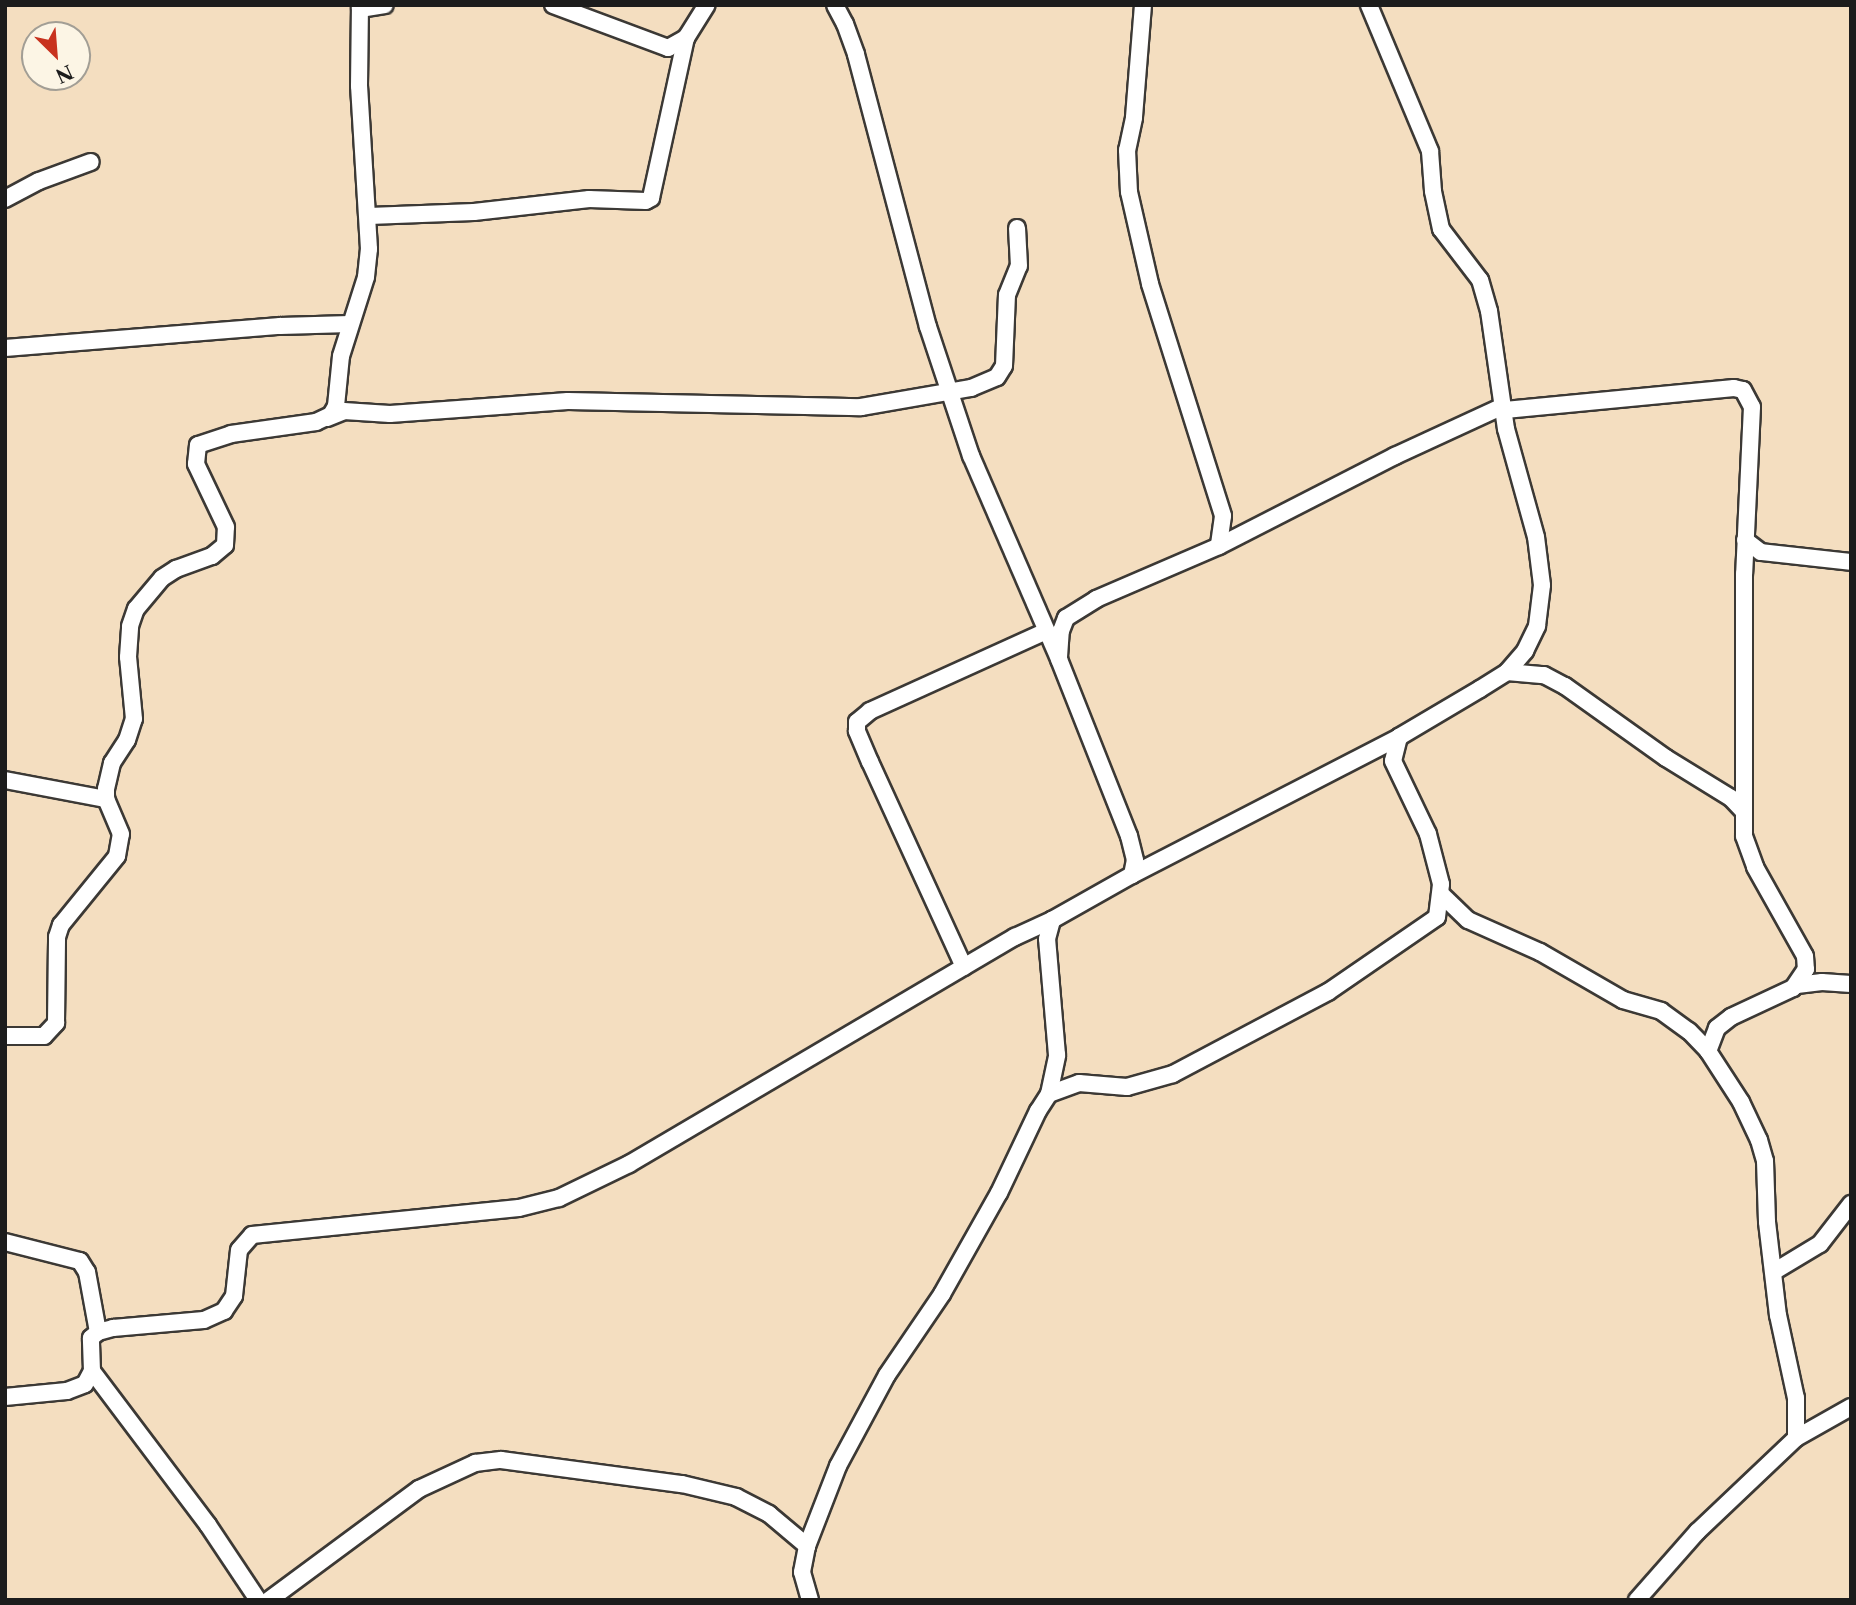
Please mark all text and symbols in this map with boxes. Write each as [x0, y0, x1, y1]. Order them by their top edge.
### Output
north arrow [21, 21, 91, 91]
text: N [52, 60, 77, 88]

